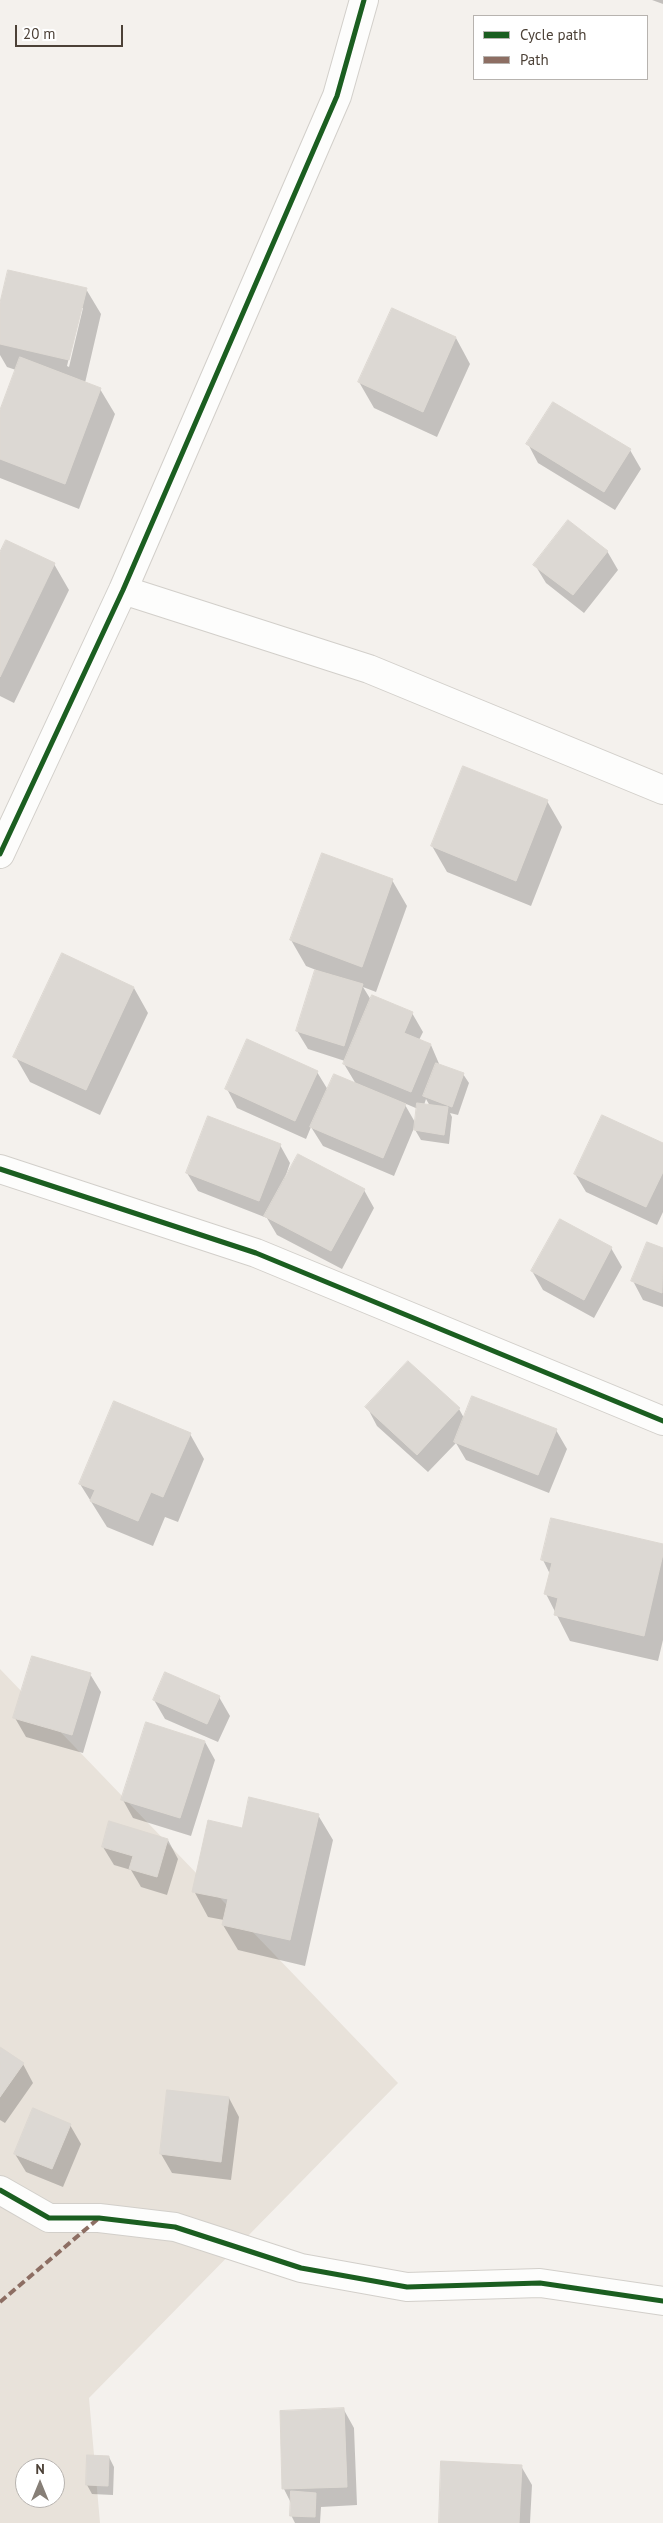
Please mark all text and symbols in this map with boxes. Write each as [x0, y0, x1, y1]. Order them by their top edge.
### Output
scale bar [18, 15, 125, 47]
legend [473, 15, 648, 80]
text: 20 m [23, 24, 56, 43]
text: Cycle path [520, 25, 586, 44]
text: Path [520, 50, 549, 69]
north arrow [15, 2458, 65, 2508]
text: N [35, 2460, 45, 2478]

